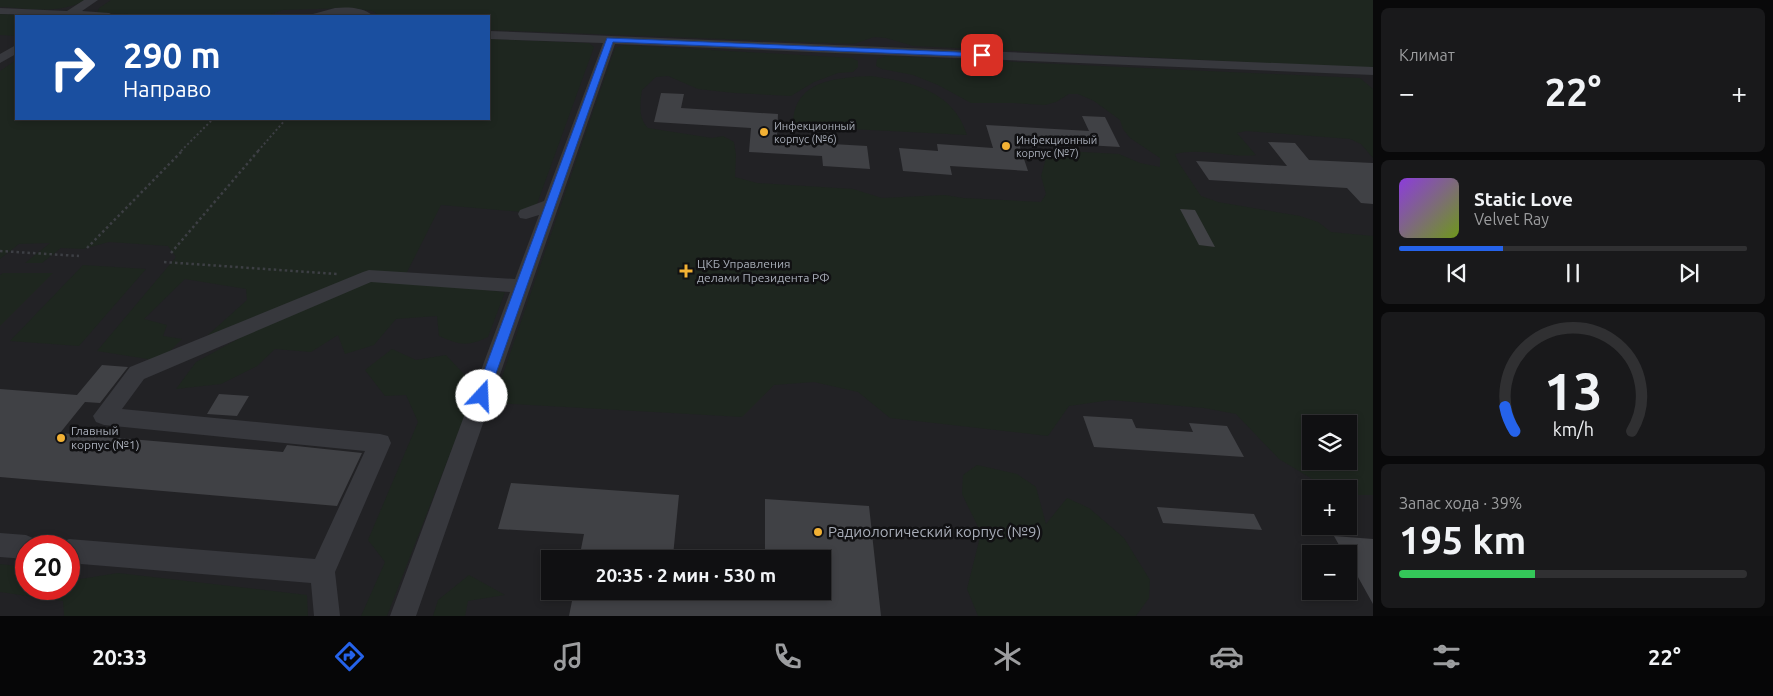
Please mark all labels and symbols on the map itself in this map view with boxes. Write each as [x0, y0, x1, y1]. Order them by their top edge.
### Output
pin [961, 34, 1003, 76]
place label: Инфекционный корпус (№6) [774, 120, 855, 146]
marker: Инфекционный корпус (№6) [758, 126, 770, 138]
place label: Инфекционный корпус (№7) [1016, 134, 1097, 160]
marker: Инфекционный корпус (№7) [1000, 140, 1012, 152]
place label: ЦКБ Управления делами Президента РФ [697, 257, 830, 284]
marker: ЦКБ Управления делами Президента РФ [679, 264, 693, 278]
position arrow [455, 369, 507, 421]
place label: Главный корпус (№1) [71, 424, 140, 452]
marker: Главный корпус (№1) [55, 432, 67, 444]
place label: Радиологический корпус (№9) [828, 523, 1041, 540]
marker: Радиологический корпус (№9) [812, 526, 824, 538]
speed limit sign: 20 [15, 535, 80, 600]

